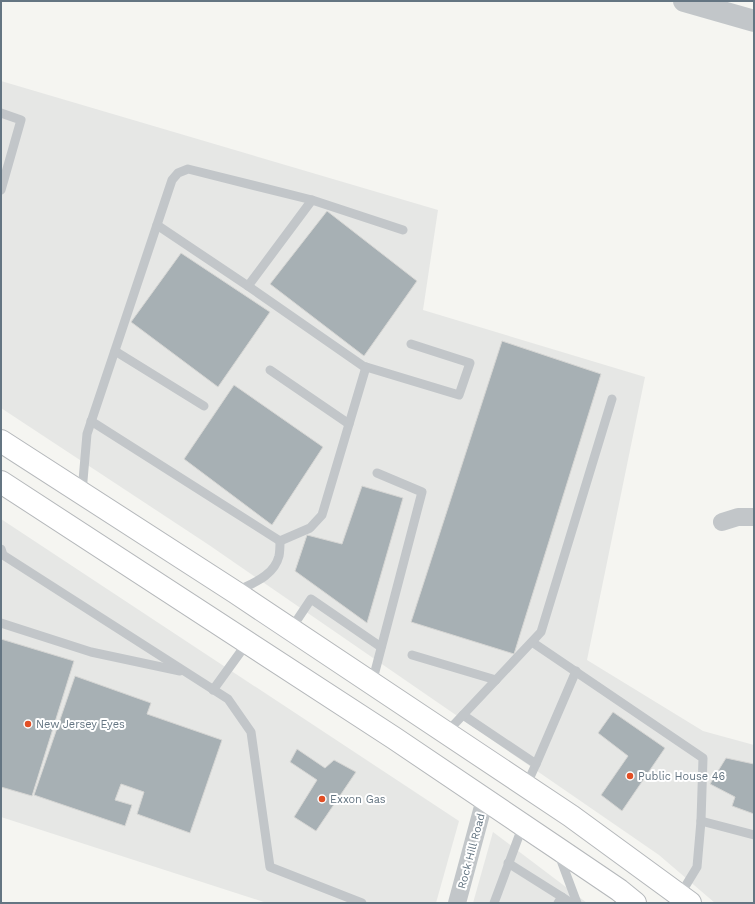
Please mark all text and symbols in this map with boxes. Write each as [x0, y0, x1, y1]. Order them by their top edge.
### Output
place label: New Jersey Eyes [36, 718, 125, 731]
marker: New Jersey Eyes [23, 719, 33, 729]
place label: Public House 46 [638, 770, 726, 783]
marker: Public House 46 [625, 771, 635, 781]
place label: Exxon Gas [330, 793, 386, 806]
marker: Exxon Gas [317, 794, 327, 804]
street label: Rock Hill Road [455, 812, 488, 890]

